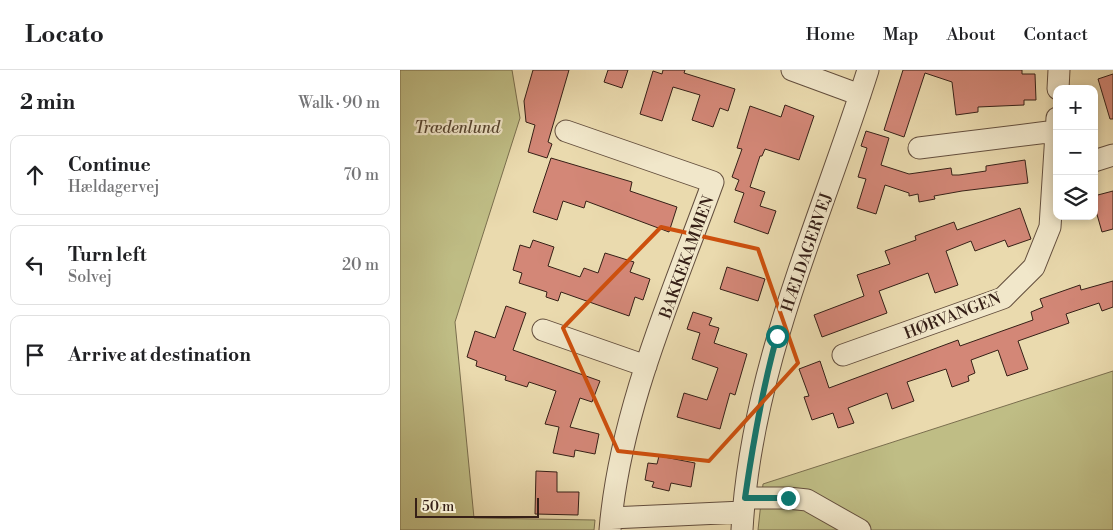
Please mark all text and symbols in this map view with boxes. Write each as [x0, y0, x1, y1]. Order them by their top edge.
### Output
text: Locato [25, 20, 104, 50]
text: Home [806, 23, 855, 46]
text: Map [883, 23, 919, 46]
text: About [947, 23, 996, 46]
text: Contact [1024, 23, 1088, 46]
map controls [1053, 85, 1098, 220]
button: + [1053, 85, 1098, 130]
text: 2 min [20, 90, 75, 116]
text: Walk · 90 m [298, 93, 380, 113]
park label: Trædenlund [414, 118, 501, 138]
button: − [1053, 130, 1098, 175]
text: Continue [68, 153, 151, 177]
icon: ahead [21, 161, 49, 189]
text: 70 m [343, 165, 379, 185]
button: layers [1053, 175, 1098, 220]
text: Hældagervej [68, 177, 160, 197]
street label: HÆLDAGERVEJ [777, 190, 837, 315]
street label: BAKKEKAMMEN [655, 193, 718, 323]
text: Turn left [68, 243, 147, 267]
icon: left [21, 251, 49, 279]
text: 20 m [342, 255, 379, 275]
text: Solvej [68, 267, 112, 287]
street label: HØRVANGEN [901, 288, 1004, 344]
route start [766, 325, 789, 348]
icon: arrive [21, 341, 49, 369]
text: Arrive at destination [68, 343, 251, 367]
route end [777, 487, 800, 510]
scale bar [415, 495, 539, 518]
text: 50 m [422, 498, 454, 516]

